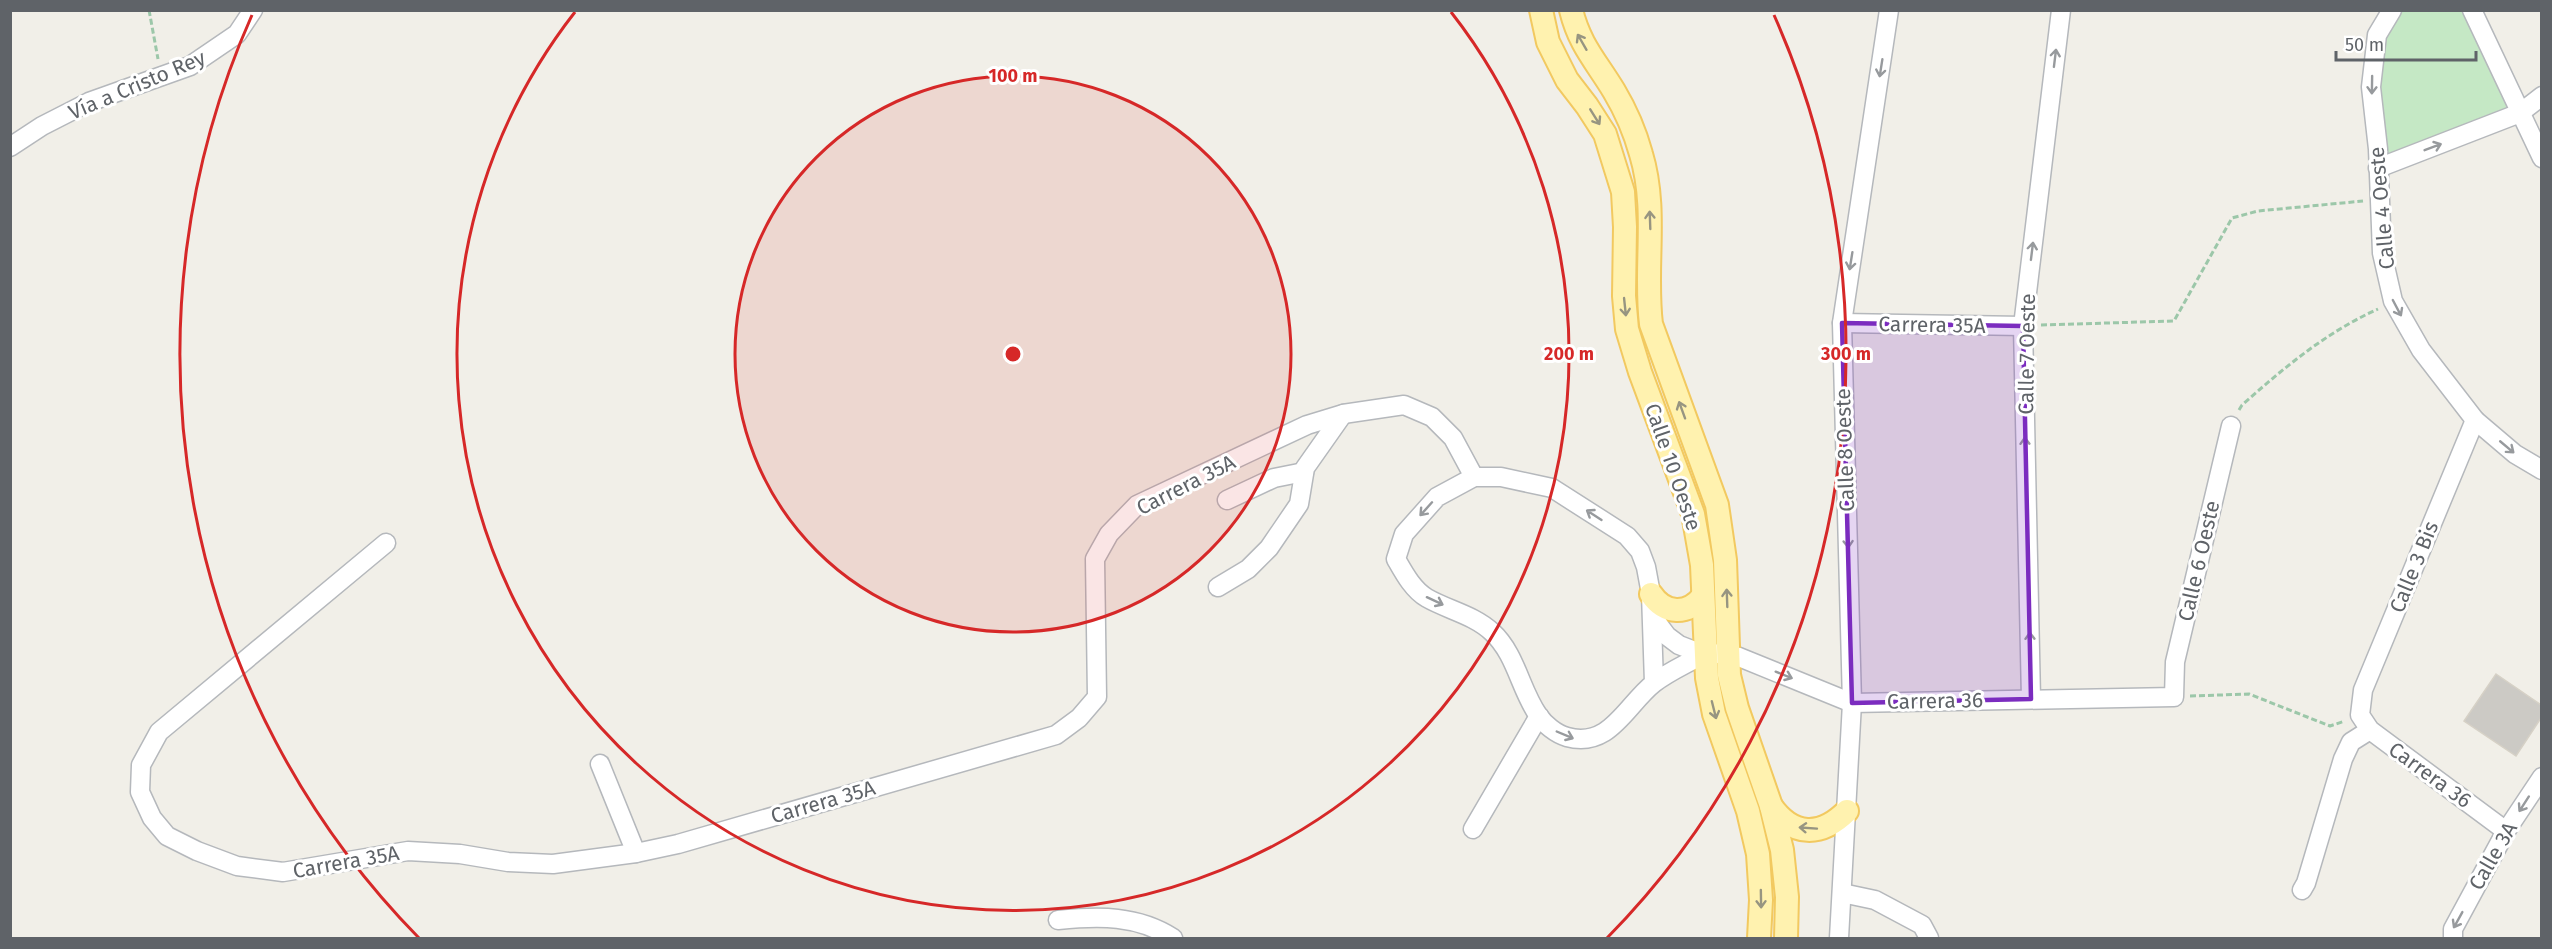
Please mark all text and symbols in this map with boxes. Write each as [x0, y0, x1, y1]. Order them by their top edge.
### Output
scale bar [2336, 24, 2476, 62]
one-way arrow [1575, 34, 1587, 51]
text: 50 m [2345, 34, 2384, 56]
street label: Vía a Cristo Rey [65, 44, 210, 126]
one-way arrow [2050, 48, 2061, 68]
one-way arrow [1875, 58, 1886, 78]
text: 100 m [989, 65, 1037, 87]
one-way arrow [2366, 75, 2378, 95]
one-way arrow [1589, 109, 1601, 125]
one-way arrow [2423, 141, 2441, 152]
street label: Calle 4 Oeste [2364, 145, 2400, 271]
one-way arrow [1645, 211, 1656, 231]
one-way arrow [2027, 242, 2038, 262]
one-way arrow [1846, 251, 1857, 271]
street label: Calle 7 Oeste [2013, 293, 2041, 415]
one-way arrow [1620, 296, 1631, 316]
one-way arrow [2392, 299, 2404, 317]
street label: Carrera 35A [1878, 311, 1986, 339]
text: 200 m [1544, 343, 1594, 365]
text: 300 m [1820, 343, 1871, 365]
centre of rings [1003, 344, 1023, 364]
street label: Calle 8 Oeste [1830, 388, 1860, 512]
street label: Calle 10 Oeste [1639, 400, 1707, 534]
one-way arrow [1676, 401, 1687, 419]
one-way arrow [2020, 436, 2031, 456]
one-way arrow [2499, 440, 2514, 454]
street label: Carrera 35A [1132, 449, 1240, 521]
street label: Calle 6 Oeste [2172, 498, 2226, 624]
one-way arrow [1419, 501, 1433, 516]
one-way arrow [1586, 508, 1603, 521]
street label: Calle 3 Bis [2384, 517, 2444, 617]
one-way arrow [1842, 529, 1854, 549]
one-way arrow [1722, 588, 1733, 608]
one-way arrow [1425, 596, 1443, 608]
one-way arrow [2024, 631, 2035, 651]
one-way arrow [1774, 670, 1792, 681]
street label: Carrera 36 [1887, 687, 1983, 715]
one-way arrow [1709, 701, 1720, 720]
one-way arrow [1555, 730, 1573, 741]
street label: Carrera 36 [2384, 736, 2476, 814]
street label: Carrera 35A [768, 775, 878, 829]
one-way arrow [2518, 796, 2530, 812]
street label: Calle 3A [2463, 817, 2523, 895]
one-way arrow [1798, 823, 1818, 834]
street label: Carrera 35A [291, 840, 401, 884]
one-way arrow [1755, 888, 1767, 908]
one-way arrow [2452, 910, 2463, 928]

